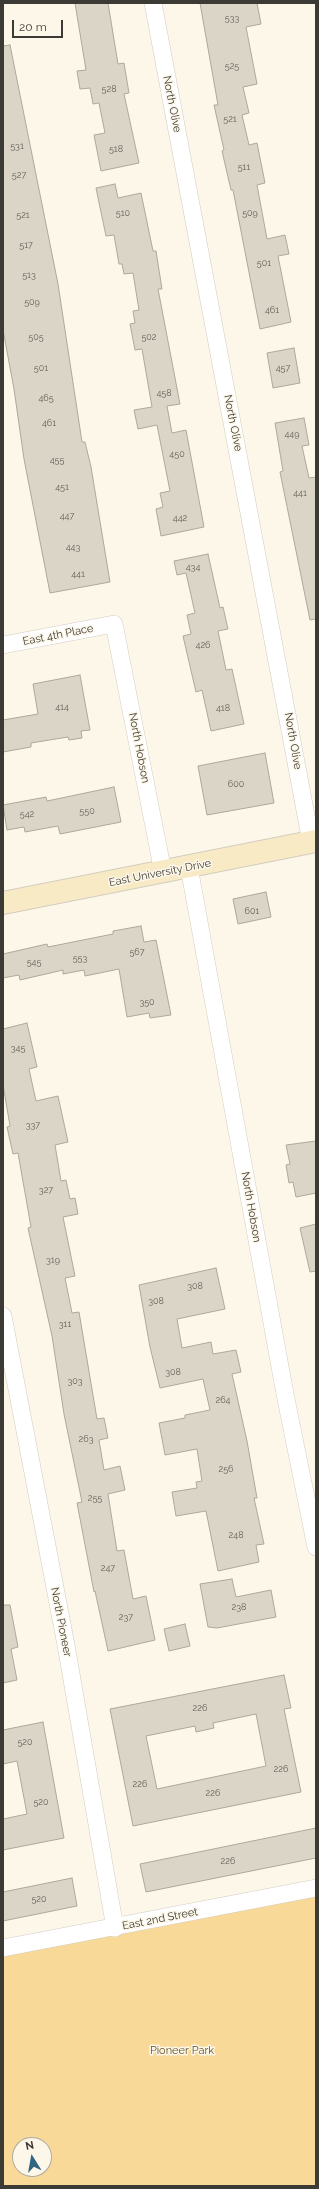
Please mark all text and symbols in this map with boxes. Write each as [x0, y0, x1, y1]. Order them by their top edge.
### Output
scale bar [14, 12, 65, 38]
house number: 533 [225, 13, 239, 23]
text: 20 m [19, 20, 47, 34]
house number: 525 [225, 61, 239, 71]
street label: North Olive [160, 75, 184, 133]
house number: 528 [102, 84, 116, 94]
house number: 521 [223, 114, 237, 124]
house number: 531 [10, 141, 24, 151]
house number: 518 [109, 144, 123, 154]
house number: 511 [238, 162, 250, 172]
house number: 527 [12, 170, 26, 180]
house number: 510 [116, 208, 130, 218]
house number: 509 [242, 208, 258, 218]
house number: 521 [16, 210, 30, 220]
house number: 517 [19, 240, 33, 250]
house number: 501 [257, 258, 271, 268]
house number: 513 [22, 270, 36, 280]
house number: 509 [24, 297, 40, 307]
house number: 461 [265, 305, 279, 315]
house number: 505 [28, 332, 44, 342]
house number: 502 [141, 332, 157, 342]
house number: 501 [34, 363, 48, 373]
house number: 457 [276, 363, 290, 373]
house number: 458 [156, 388, 172, 398]
house number: 465 [38, 393, 54, 403]
street label: North Olive [221, 394, 245, 452]
house number: 461 [42, 418, 56, 428]
house number: 449 [284, 429, 300, 439]
house number: 450 [169, 449, 185, 459]
house number: 455 [50, 455, 64, 465]
house number: 451 [55, 482, 69, 492]
house number: 441 [293, 488, 307, 498]
house number: 447 [60, 511, 74, 521]
house number: 442 [173, 513, 187, 523]
house number: 443 [66, 542, 80, 552]
house number: 434 [186, 562, 200, 572]
house number: 441 [71, 569, 85, 579]
street label: East 4th Place [22, 622, 94, 648]
house number: 426 [195, 640, 211, 650]
house number: 414 [55, 702, 69, 712]
house number: 418 [216, 703, 230, 713]
street label: North Hobson [126, 712, 152, 784]
street label: North Olive [282, 712, 304, 770]
house number: 600 [228, 779, 244, 789]
house number: 550 [79, 806, 95, 816]
house number: 542 [20, 809, 34, 819]
street label: East University Drive [108, 857, 212, 889]
house number: 601 [245, 906, 259, 916]
house number: 567 [129, 947, 145, 957]
house number: 553 [73, 953, 87, 963]
house number: 545 [27, 957, 41, 967]
house number: 350 [139, 997, 155, 1007]
house number: 345 [11, 1043, 25, 1053]
house number: 337 [26, 1120, 40, 1130]
street label: North Hobson [238, 1171, 264, 1243]
house number: 327 [39, 1185, 53, 1195]
house number: 319 [46, 1255, 60, 1265]
house number: 308 [187, 1281, 203, 1291]
house number: 308 [148, 1296, 164, 1306]
house number: 311 [59, 1319, 71, 1329]
house number: 308 [165, 1367, 181, 1377]
house number: 303 [67, 1376, 83, 1386]
house number: 264 [215, 1395, 231, 1405]
house number: 263 [79, 1434, 93, 1444]
house number: 256 [218, 1464, 234, 1474]
house number: 255 [88, 1493, 102, 1503]
house number: 248 [229, 1530, 243, 1540]
house number: 247 [101, 1563, 115, 1573]
street label: North Pioneer [48, 1586, 74, 1658]
house number: 238 [232, 1602, 246, 1612]
house number: 237 [119, 1612, 133, 1622]
house number: 226 [193, 1703, 207, 1713]
house number: 520 [17, 1737, 33, 1747]
house number: 226 [274, 1764, 288, 1774]
house number: 226 [133, 1779, 147, 1789]
house number: 226 [206, 1788, 220, 1798]
house number: 520 [33, 1797, 49, 1807]
house number: 226 [221, 1856, 235, 1866]
house number: 520 [31, 1894, 47, 1904]
street label: East 2nd Street [121, 1905, 199, 1933]
park label: Pioneer Park [150, 2044, 214, 2058]
north arrow [12, 2137, 52, 2177]
text: N [24, 2139, 35, 2153]

